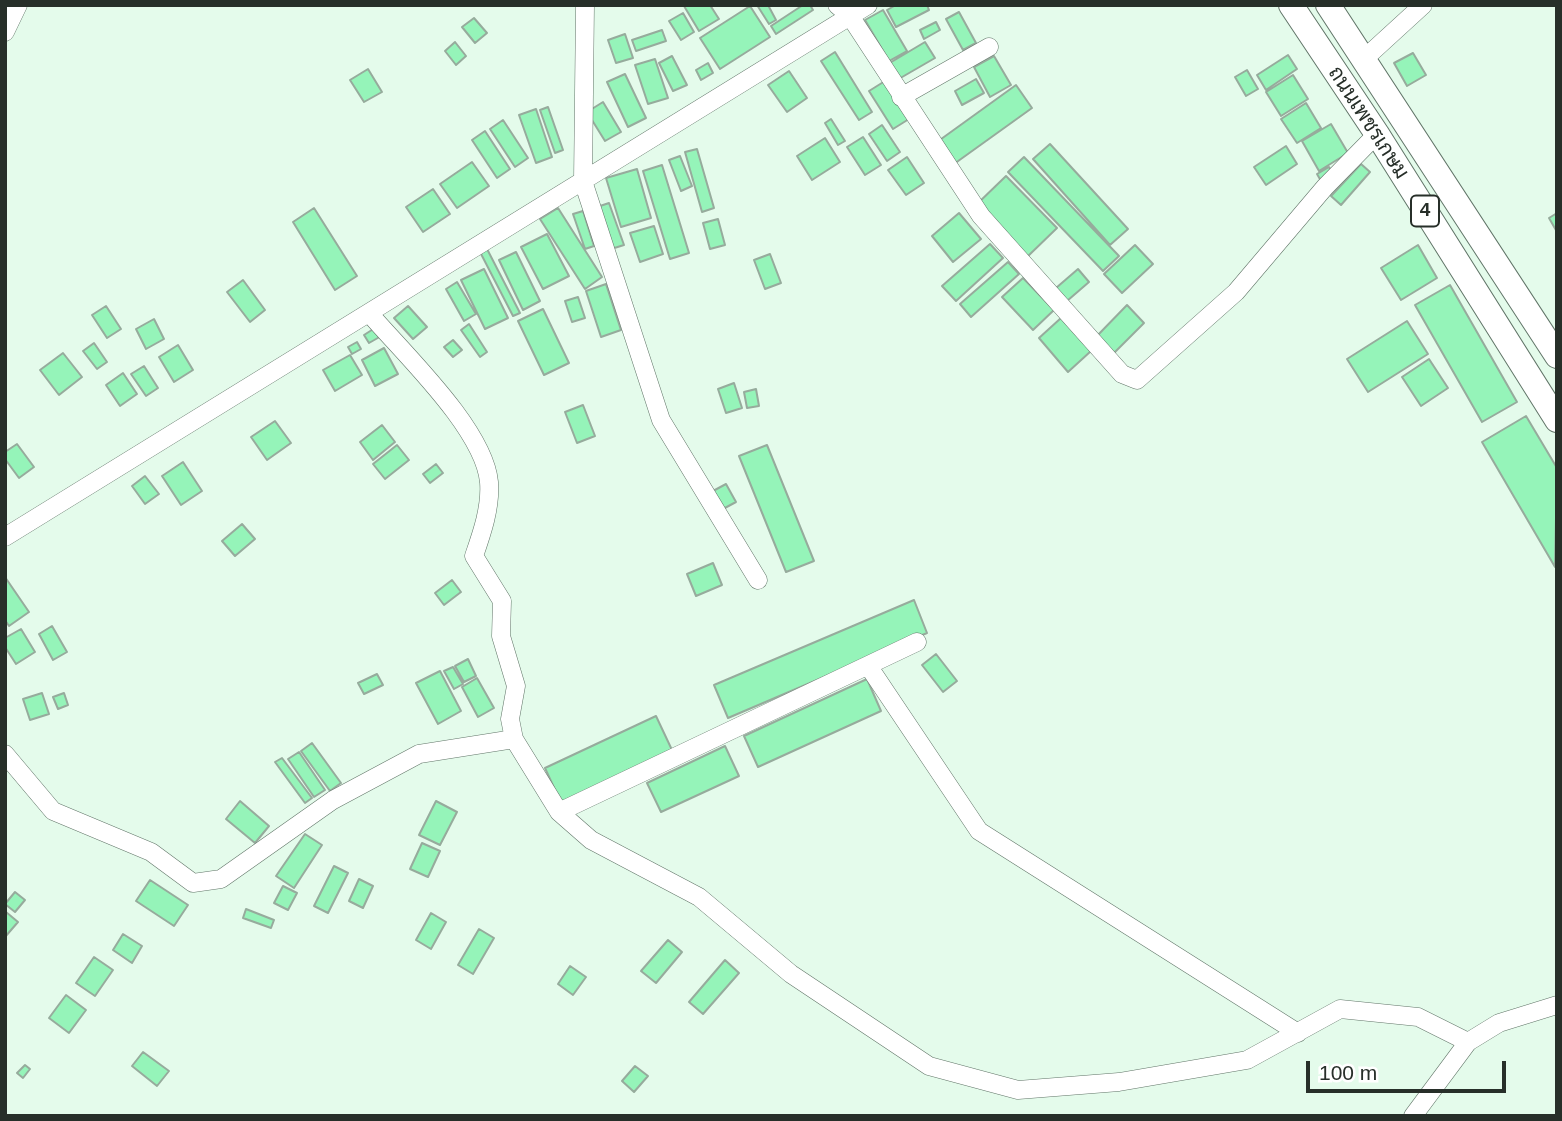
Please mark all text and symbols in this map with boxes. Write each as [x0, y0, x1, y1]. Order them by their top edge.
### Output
street label: ถนนเพชรเกษม [1322, 62, 1414, 184]
road number: 4 [1411, 196, 1439, 226]
scale bar [1310, 1048, 1510, 1092]
text: 100 m [1319, 1061, 1377, 1084]

